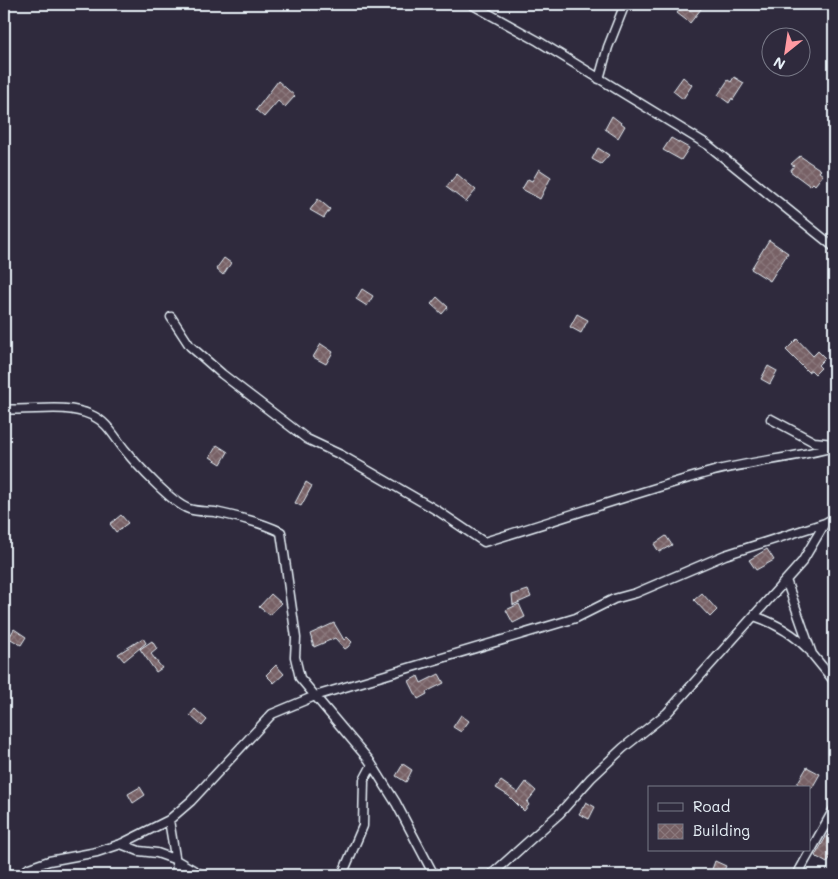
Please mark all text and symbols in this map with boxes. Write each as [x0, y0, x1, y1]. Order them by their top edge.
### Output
north arrow [760, 28, 810, 78]
text: N [770, 53, 789, 75]
legend [648, 786, 810, 852]
text: Road [693, 796, 730, 816]
text: Building [693, 820, 750, 840]

